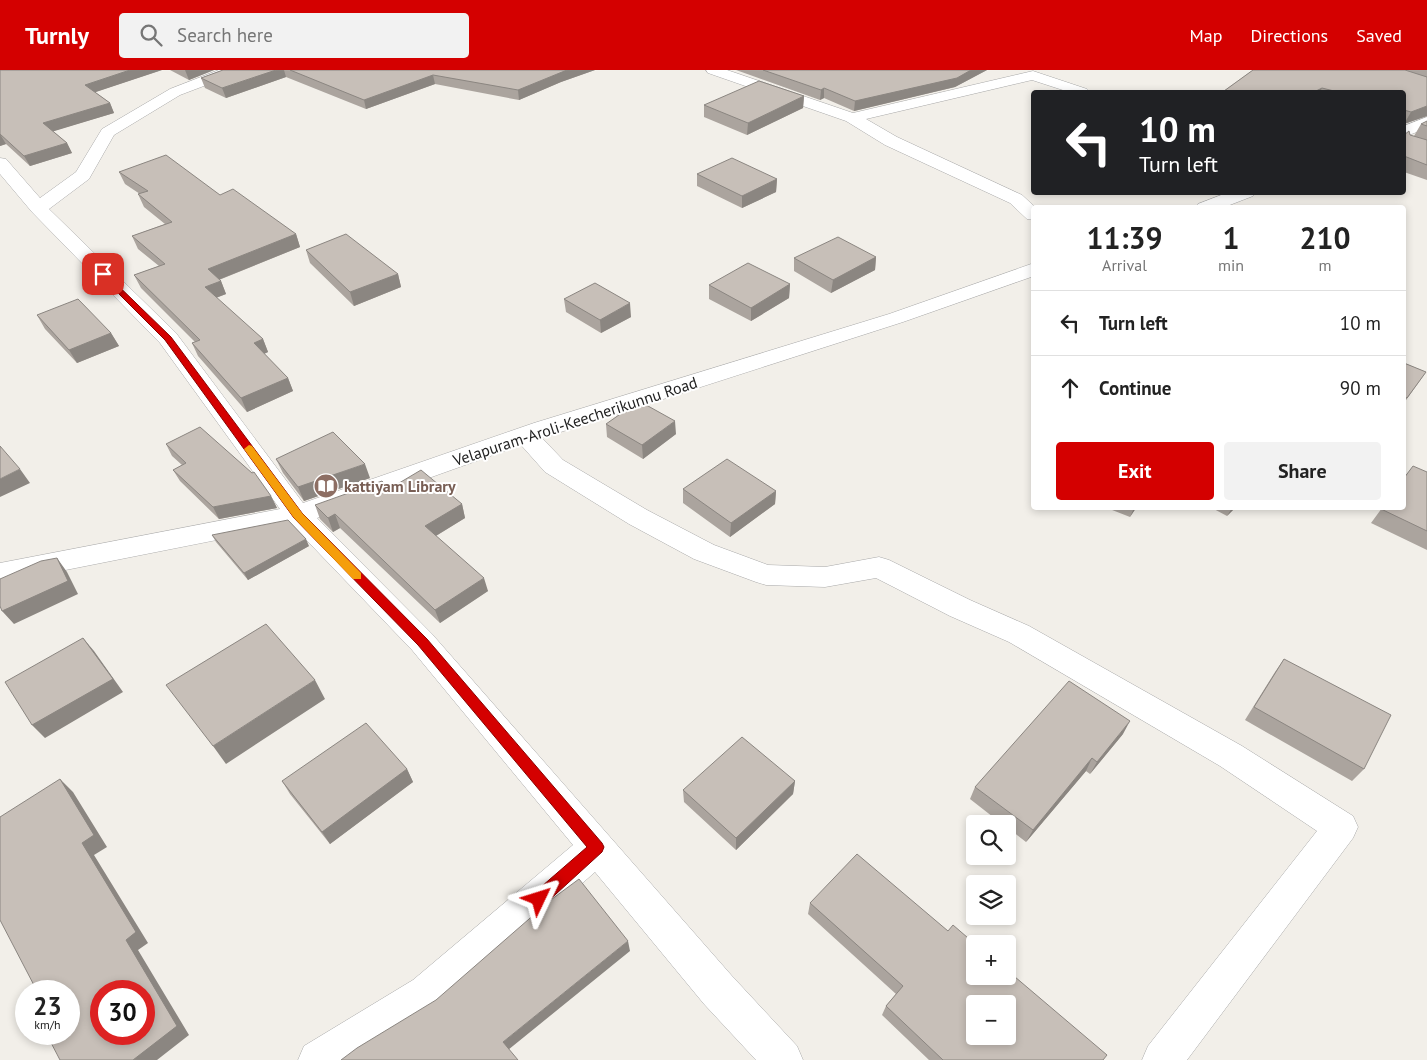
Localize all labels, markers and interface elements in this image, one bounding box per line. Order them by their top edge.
search box [119,13,469,58]
text: Turnly [25,20,89,51]
icon: search [137,21,165,49]
text: Search here [177,23,273,47]
text: Map [1190,24,1222,47]
text: Directions [1250,24,1328,47]
text: Saved [1356,24,1402,47]
text: 10 m [1139,106,1216,152]
icon: left [1056,110,1121,175]
text: Turn left [1139,150,1218,178]
text: 11:39 [1086,218,1163,257]
text: 1 [1223,218,1240,257]
text: 210 [1299,218,1351,257]
pin [82,253,124,295]
text: Arrival [1102,255,1147,275]
text: min [1218,255,1244,275]
text: m [1319,255,1332,275]
icon: arrive [89,260,117,288]
icon: left [1056,309,1084,337]
text: Turn left [1099,311,1168,335]
text: 10 m [1340,311,1381,335]
street label: Velapuram-Aroli-Keecherikunnu Road [449,372,700,470]
icon: ahead [1056,374,1084,402]
text: Continue [1099,376,1171,400]
text: 90 m [1340,376,1381,400]
button: Exit [1056,442,1214,500]
button: Share [1224,442,1381,500]
library icon: kattiyam Library [313,473,339,499]
place label: kattiyam Library [344,476,456,496]
map controls [966,815,1016,1045]
button: search [966,815,1016,865]
position arrow [512,872,564,924]
button: layers [966,875,1016,925]
button: + [966,935,1016,985]
speed limit sign: 30 [90,980,155,1045]
text: 23 [33,990,62,1022]
button: − [966,995,1016,1045]
text: km/h [34,1017,61,1032]

